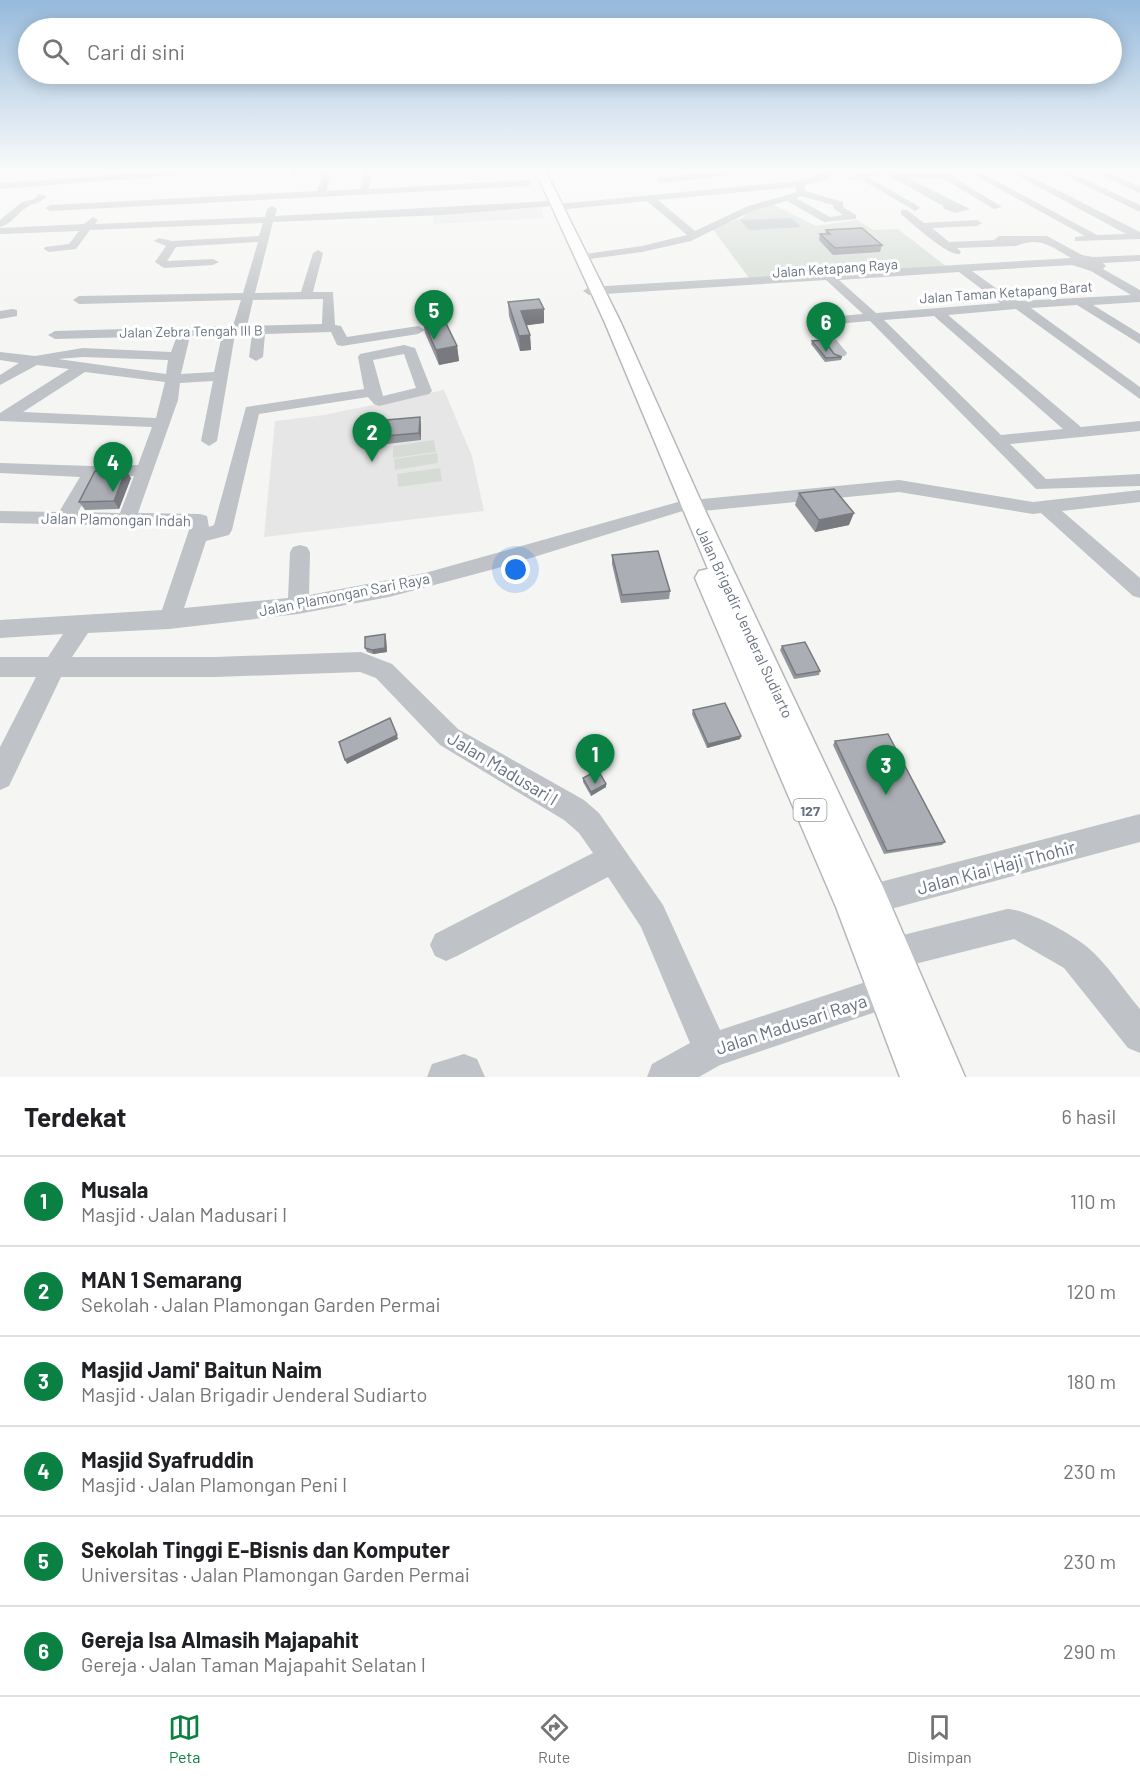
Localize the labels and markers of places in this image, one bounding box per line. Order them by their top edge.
pin: 5 [414,290,454,340]
pin: 6 [806,302,846,352]
pin: 2 [352,412,392,462]
pin: 4 [94,442,132,492]
pin: 1 [576,734,614,784]
pin: 3 [866,746,906,795]

